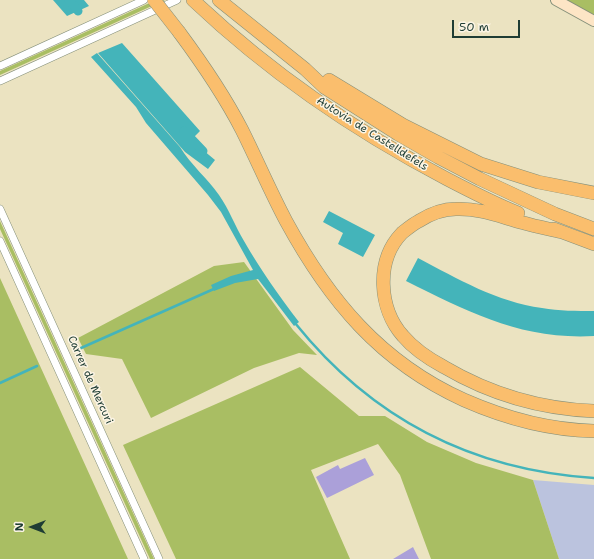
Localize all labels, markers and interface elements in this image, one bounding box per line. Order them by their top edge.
scale bar [454,12,522,38]
text: 50 m [459,19,489,35]
street label: Autovia de Castelldefels [314,94,430,174]
street label: Carrer de Mercuri [65,334,115,426]
north arrow [12,507,52,547]
text: N [12,523,27,531]

